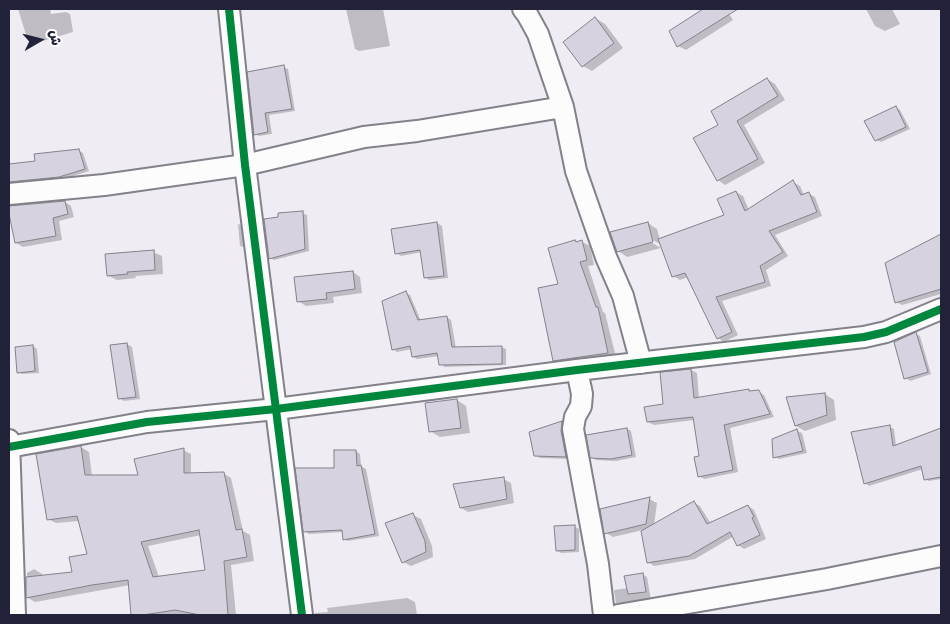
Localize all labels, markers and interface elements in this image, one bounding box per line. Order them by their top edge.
north arrow [15,15,65,65]
text: ش [46,29,65,47]

